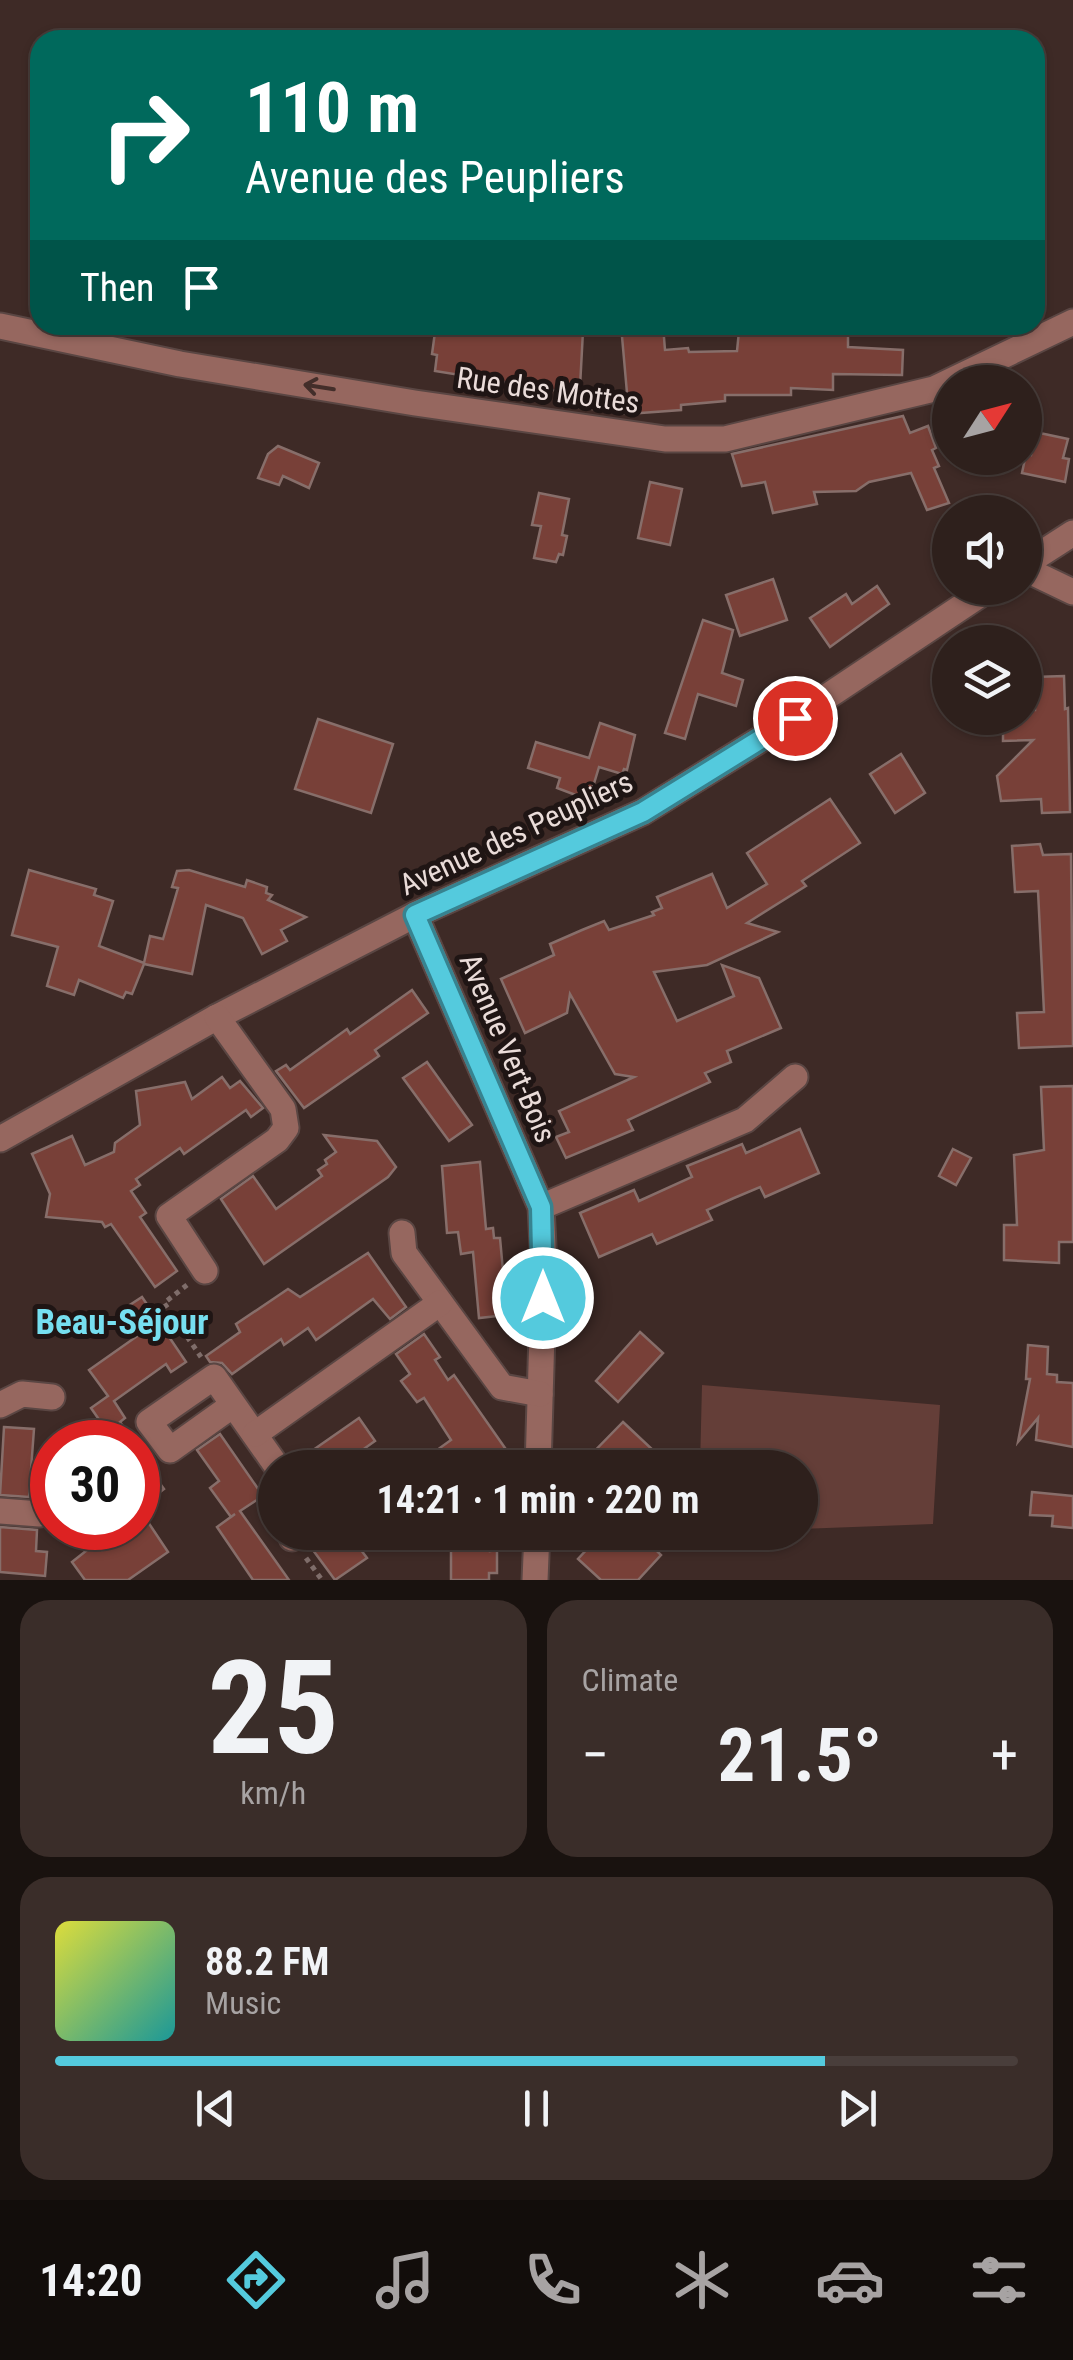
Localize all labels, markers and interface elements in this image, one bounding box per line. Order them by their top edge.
text: 110 m [245,67,419,149]
icon: right [80,70,210,200]
text: Avenue des Peupliers [245,151,625,204]
icon: arrive [174,260,229,315]
text: Then [80,266,154,310]
street label: Rue des Mottes [454,360,642,420]
north arrow [932,365,1042,475]
map controls [932,365,1042,735]
one-way arrow [303,377,336,396]
button: sound [932,495,1042,605]
button: layers [932,625,1042,735]
pin [753,676,838,761]
icon: arrive [768,691,823,746]
street label: Avenue des Peupliers [394,764,638,902]
street label: Avenue Vert-Bois [452,948,564,1148]
position arrow [491,1246,595,1350]
district label: Beau-Séjour [35,1302,209,1343]
speed limit sign: 30 [30,1420,160,1550]
text: 14:21 · 1 min · 220 m [377,1478,699,1522]
text: 25 [208,1632,339,1785]
text: Climate [582,1661,678,1699]
text: 21.5° [718,1711,882,1799]
text: − [582,1723,609,1787]
text: + [991,1723,1018,1787]
text: km/h [240,1774,306,1812]
text: 88.2 FM [205,1940,329,1984]
text: Music [205,1984,281,2022]
icon: previous [188,2081,243,2136]
icon: pause [509,2081,564,2136]
icon: next [830,2081,885,2136]
icon: directions [221,2245,291,2315]
icon: music [370,2245,440,2315]
icon: phone [518,2245,588,2315]
icon: climate [667,2245,737,2315]
icon: car [815,2245,885,2315]
icon: filters [964,2245,1034,2315]
text: 14:20 [39,2254,143,2307]

